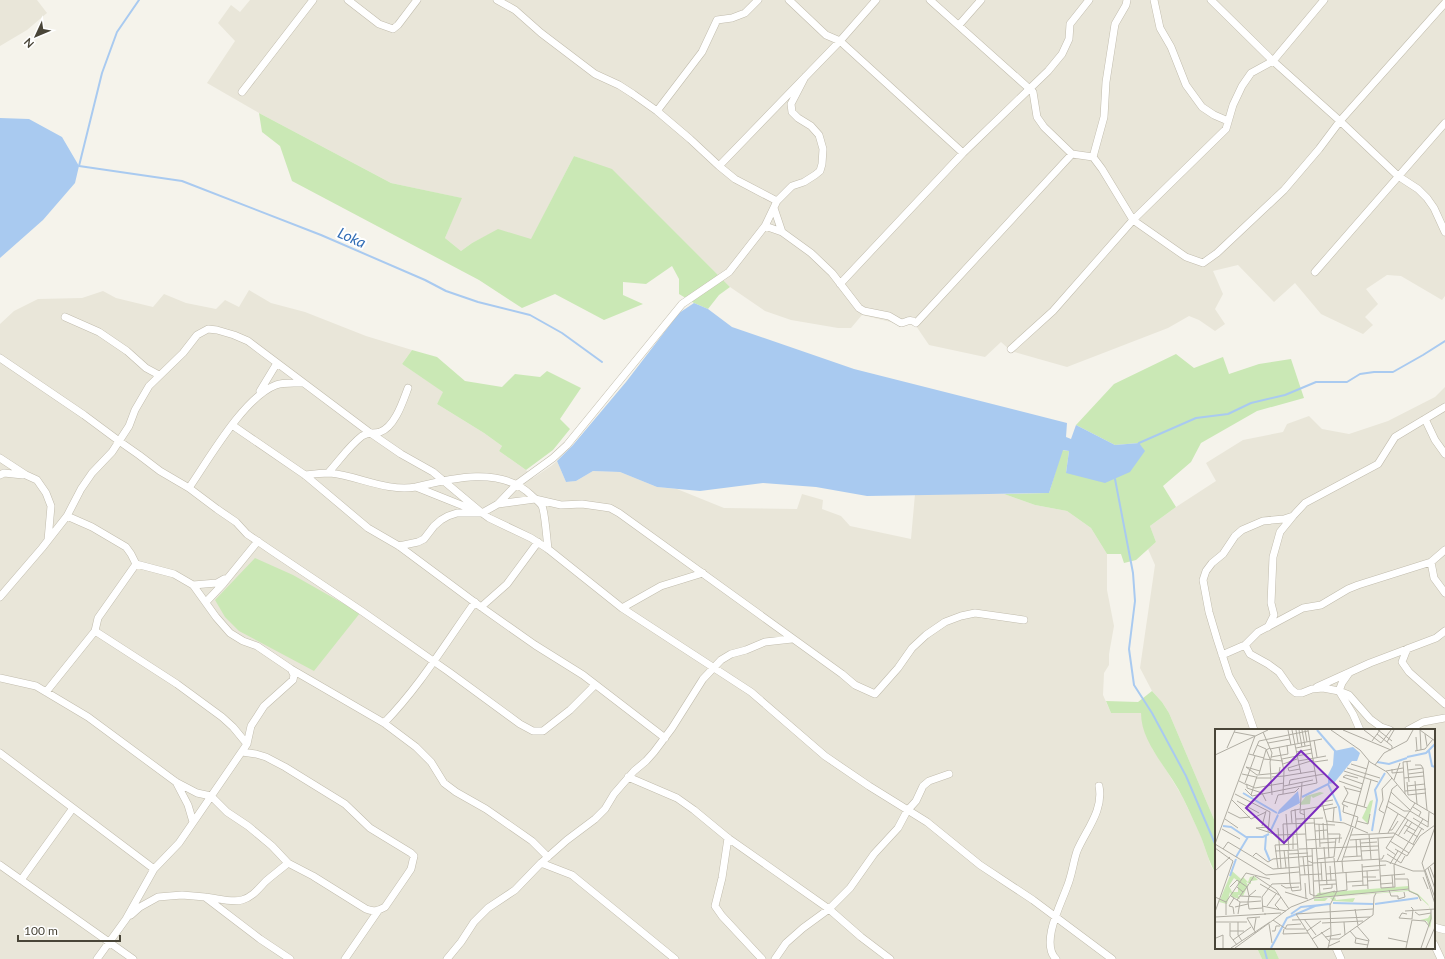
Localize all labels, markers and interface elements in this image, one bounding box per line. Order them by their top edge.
north arrow [16,16,56,56]
text: N [21,36,36,51]
water label: Loka [335,223,369,251]
inset map [1215,729,1435,949]
scale bar [18,917,120,943]
text: 100 m [24,923,58,938]

